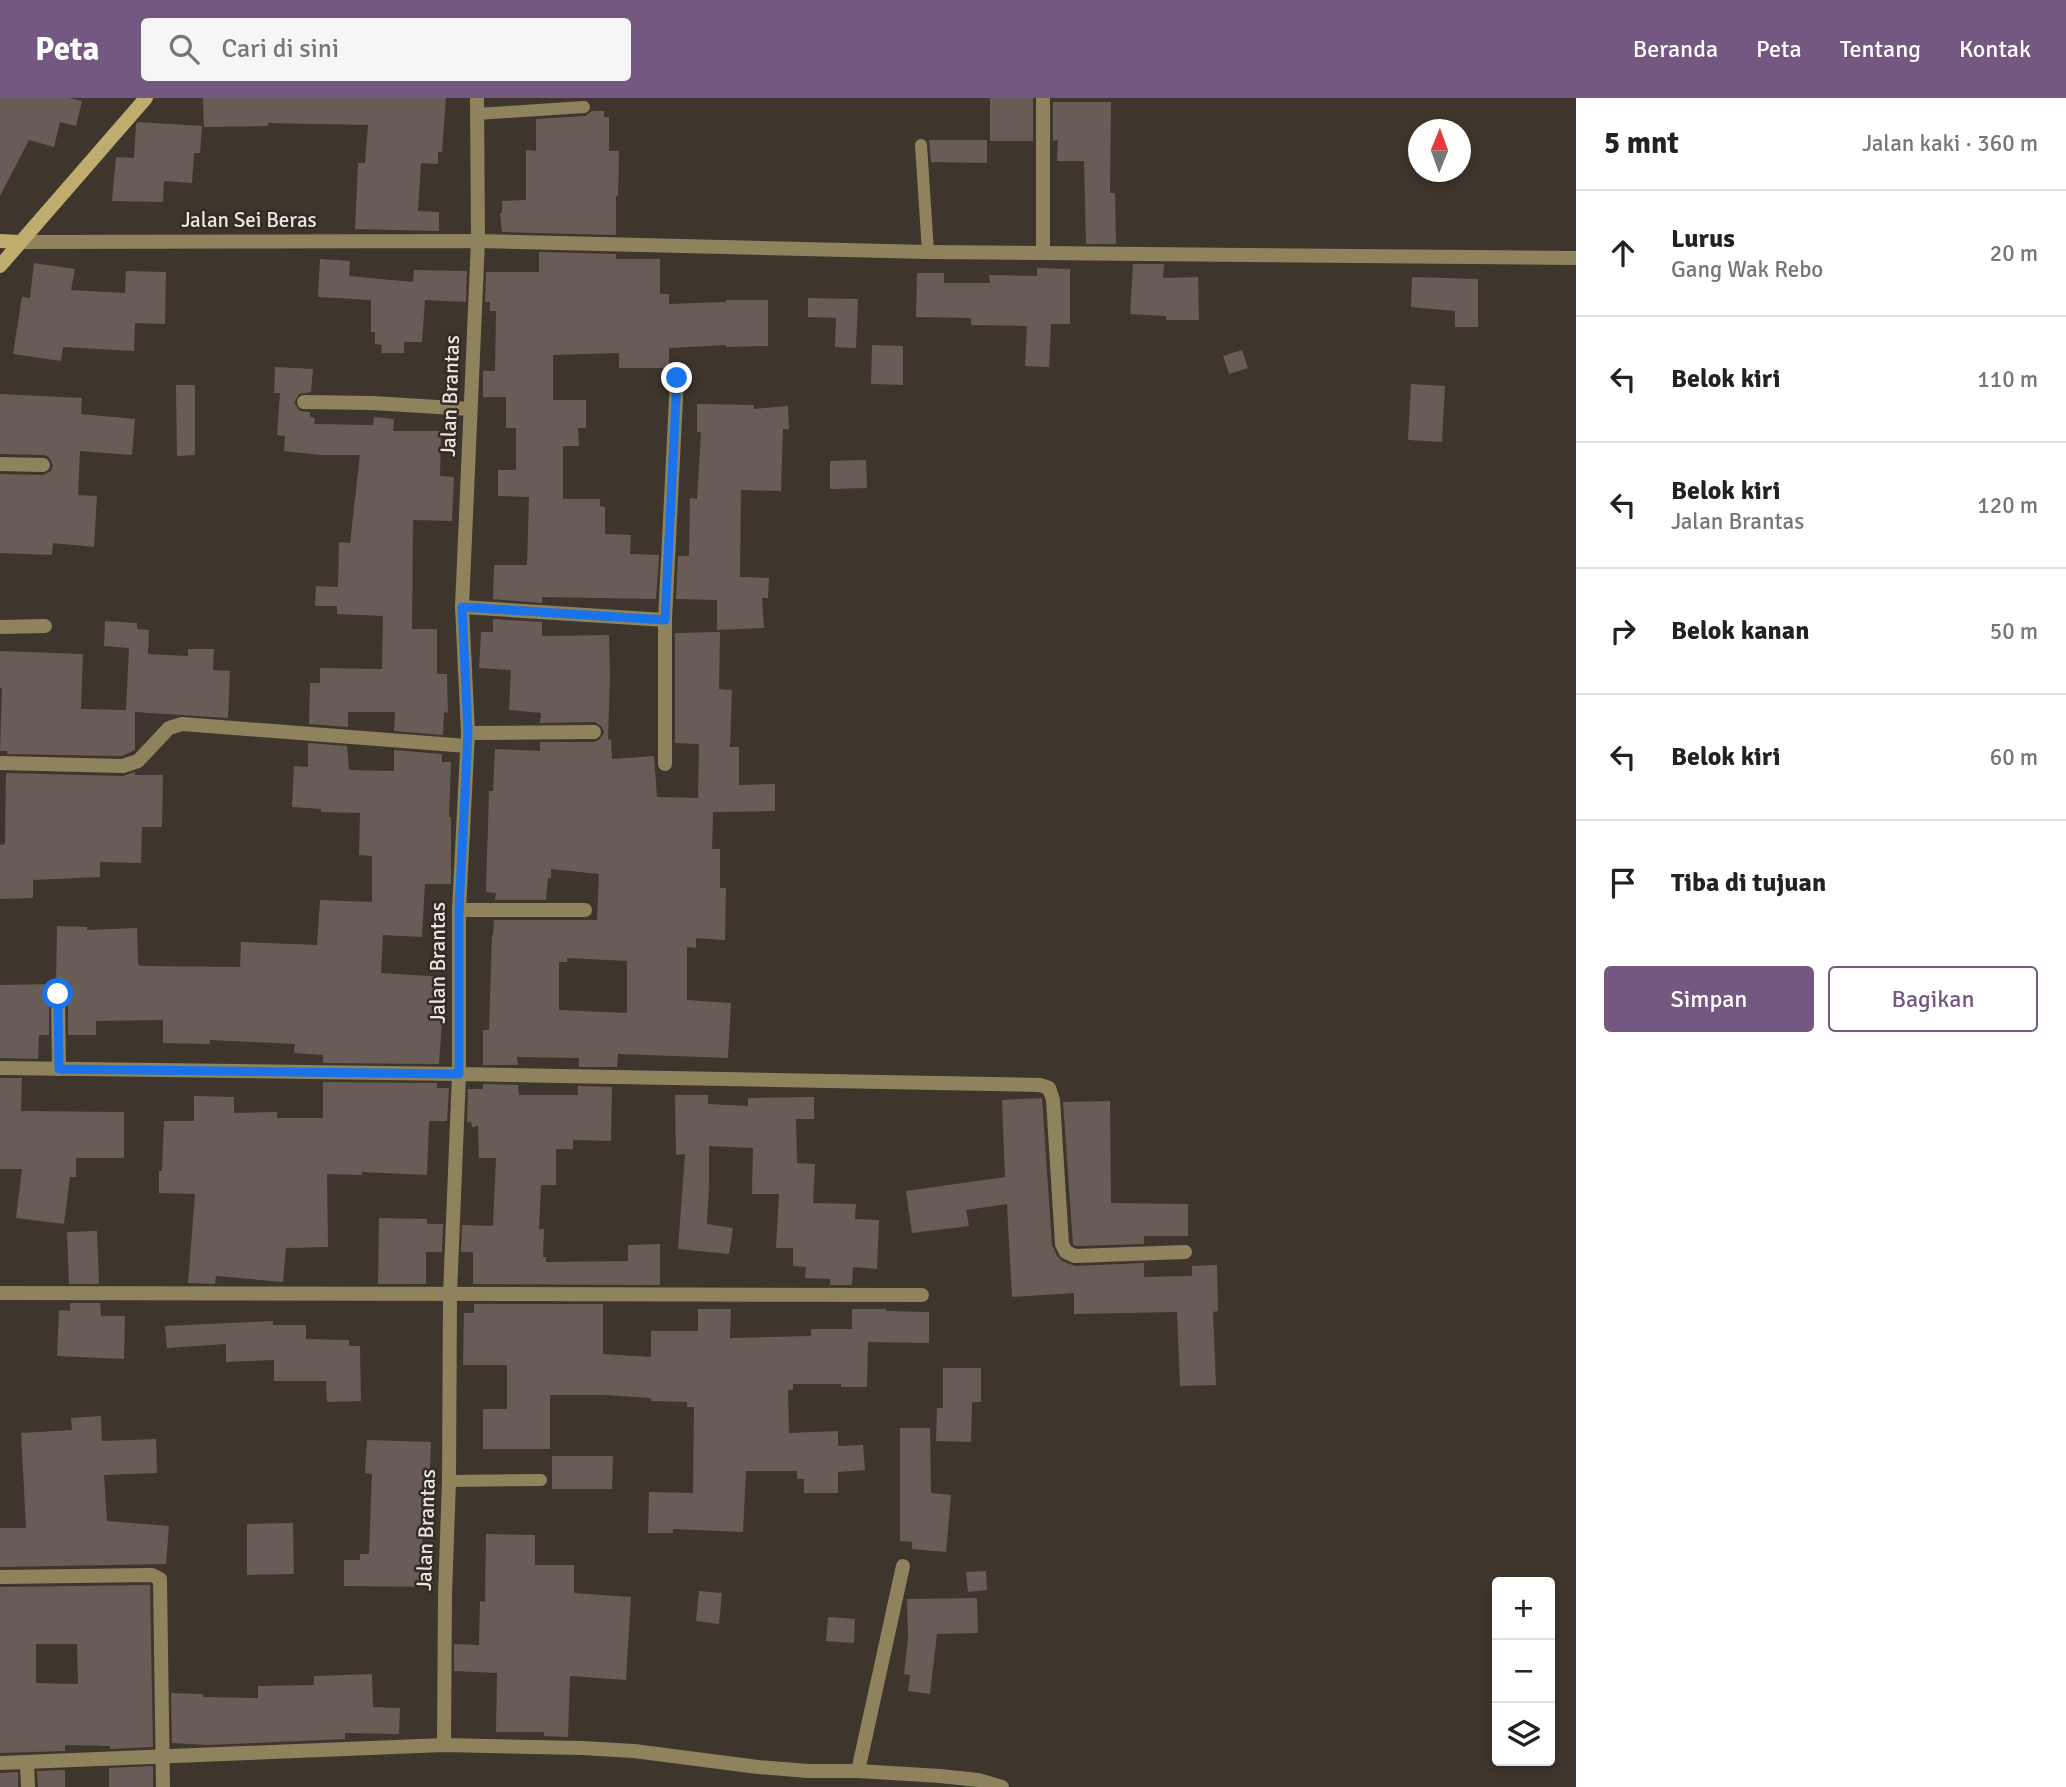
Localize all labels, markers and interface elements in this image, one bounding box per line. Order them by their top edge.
search box [141,18,631,81]
text: Peta [35,29,99,70]
icon: search [165,30,203,68]
text: Cari di sini [221,33,339,65]
text: Beranda [1633,34,1718,64]
text: Peta [1756,34,1802,64]
text: Tentang [1840,34,1921,64]
text: Kontak [1959,34,2031,64]
north arrow [1408,119,1471,182]
text: 5 mnt [1604,125,1679,162]
text: Jalan kaki · 360 m [1862,129,2038,158]
street label: Jalan Sei Beras [181,207,317,233]
text: Lurus [1671,223,1735,255]
icon: ahead [1604,234,1642,272]
text: 20 m [1990,239,2038,268]
text: Gang Wak Rebo [1671,255,1823,284]
street label: Jalan Brantas [435,335,465,457]
icon: left [1604,360,1642,398]
route end [661,362,692,393]
text: Belok kiri [1671,363,1780,395]
text: 110 m [1977,365,2038,394]
text: Belok kiri [1671,475,1780,507]
icon: left [1604,486,1642,524]
text: 120 m [1977,491,2038,520]
text: Jalan Brantas [1671,507,1804,536]
icon: right [1604,612,1642,650]
text: Belok kanan [1671,615,1809,647]
text: 50 m [1990,617,2038,646]
icon: left [1604,738,1642,776]
text: Belok kiri [1671,741,1780,773]
text: 60 m [1990,743,2038,772]
icon: arrive [1604,864,1642,902]
text: Tiba di tujuan [1671,867,1826,899]
street label: Jalan Brantas [425,902,451,1024]
button: Simpan [1604,966,1814,1032]
button: Bagikan [1828,966,2038,1032]
route start [42,978,73,1009]
street label: Jalan Brantas [411,1469,441,1591]
map controls [1492,1577,1555,1766]
button: + [1492,1577,1555,1640]
button: − [1492,1640,1555,1703]
button: layers [1492,1703,1555,1766]

